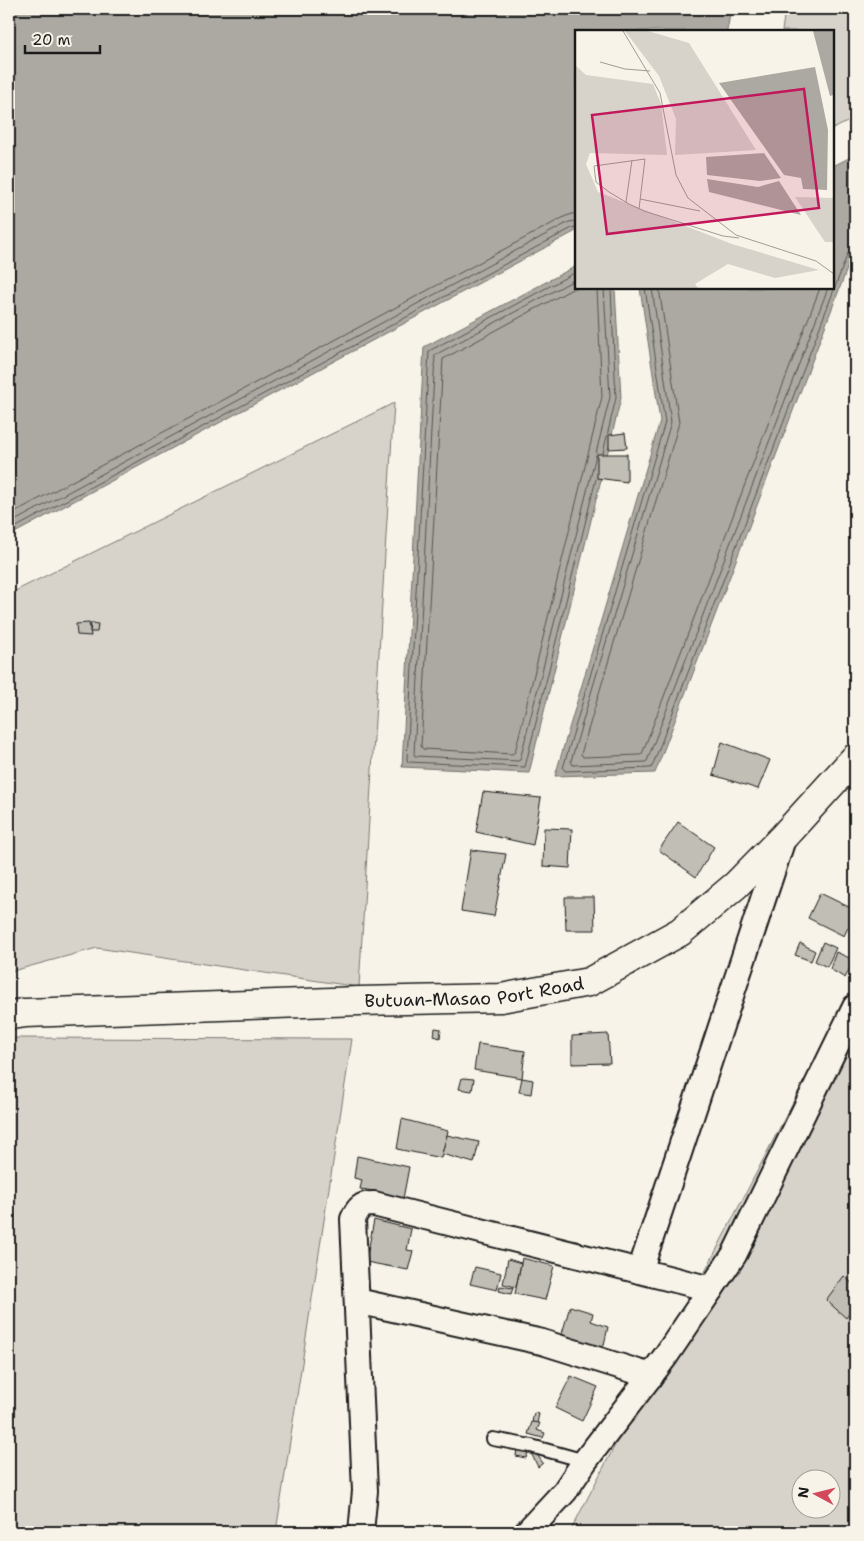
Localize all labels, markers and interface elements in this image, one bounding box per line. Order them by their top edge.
scale bar [25,22,100,54]
text: 20 m [32,30,71,50]
inset map [575,30,834,289]
street label: Butuan-Masao Port Road [364,971,586,1013]
north arrow [792,1468,842,1518]
text: N [793,1486,813,1499]

